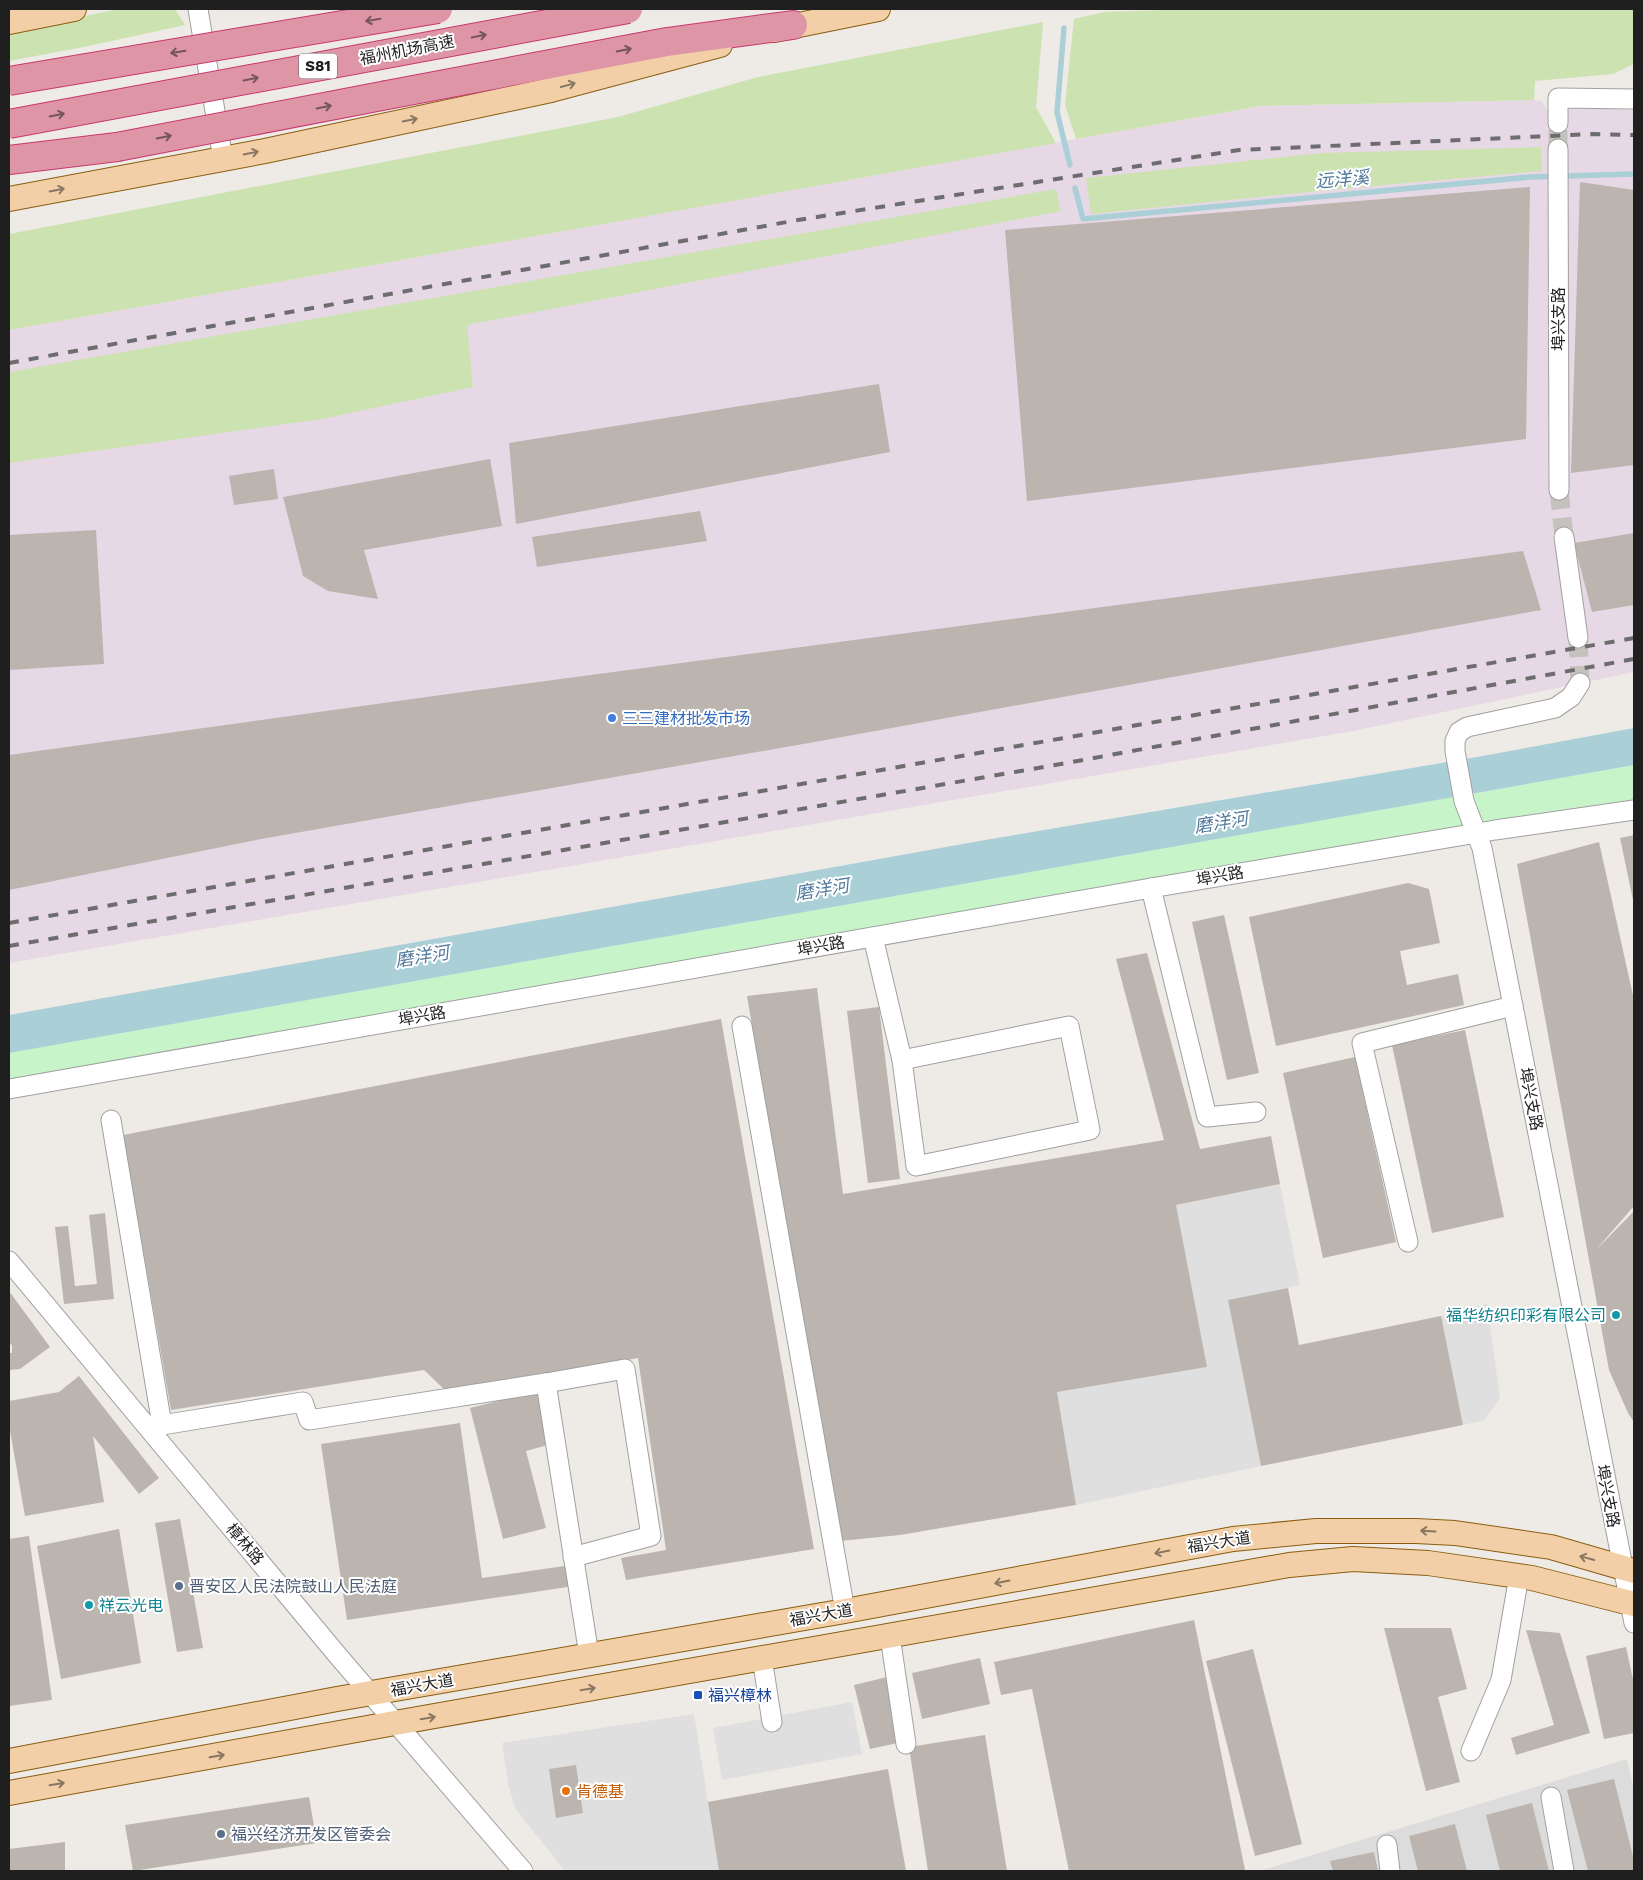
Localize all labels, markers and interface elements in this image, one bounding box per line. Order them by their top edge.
one-way arrow [365,15,381,25]
one-way arrow [471,31,487,41]
street label: 福州机场高速 [358,32,456,68]
one-way arrow [615,45,631,54]
one-way arrow [170,48,186,58]
road number: S81 [299,54,337,78]
one-way arrow [242,73,258,83]
one-way arrow [560,80,576,89]
one-way arrow [316,101,332,111]
one-way arrow [48,110,64,119]
one-way arrow [401,115,417,124]
one-way arrow [156,132,172,142]
one-way arrow [242,148,258,158]
water label: 远洋溪 [1314,166,1372,192]
one-way arrow [48,185,64,195]
street label: 埠兴支路 [1549,287,1568,351]
place label: 三三建材批发市场 [622,709,750,728]
marker: 三三建材批发市场 [606,712,618,724]
water label: 磨洋河 [1193,807,1252,837]
street label: 埠兴路 [1195,862,1245,890]
water label: 磨洋河 [794,874,853,904]
street label: 埠兴路 [796,932,846,960]
water label: 磨洋河 [394,941,453,971]
street label: 埠兴路 [397,1002,447,1030]
street label: 埠兴支路 [1516,1066,1546,1132]
place label: 福华纺织印彩有限公司 [1446,1306,1606,1325]
marker: 福华纺织印彩有限公司 [1610,1309,1622,1321]
street label: 埠兴支路 [1593,1463,1623,1529]
street label: 樟林路 [222,1520,268,1568]
one-way arrow [1420,1527,1436,1536]
street label: 福兴大道 [1186,1528,1252,1556]
one-way arrow [1154,1548,1170,1558]
one-way arrow [1580,1552,1596,1562]
place label: 晋安区人民法院鼓山人民法庭 [189,1577,397,1596]
one-way arrow [994,1578,1010,1587]
marker: 晋安区人民法院鼓山人民法庭 [173,1580,185,1592]
place label: 祥云光电 [99,1596,163,1615]
marker: 祥云光电 [83,1599,95,1611]
street label: 福兴大道 [788,1600,854,1630]
street label: 福兴大道 [389,1670,455,1700]
one-way arrow [580,1684,596,1694]
place label: 福兴樟林 [708,1686,772,1705]
marker: 福兴樟林 [692,1689,704,1701]
one-way arrow [420,1712,436,1722]
one-way arrow [208,1750,224,1760]
one-way arrow [48,1779,64,1789]
place label: 肯德基 [576,1782,624,1801]
marker: 肯德基 [560,1785,572,1797]
place label: 福兴经济开发区管委会 [231,1825,391,1844]
marker: 福兴经济开发区管委会 [215,1828,227,1840]

